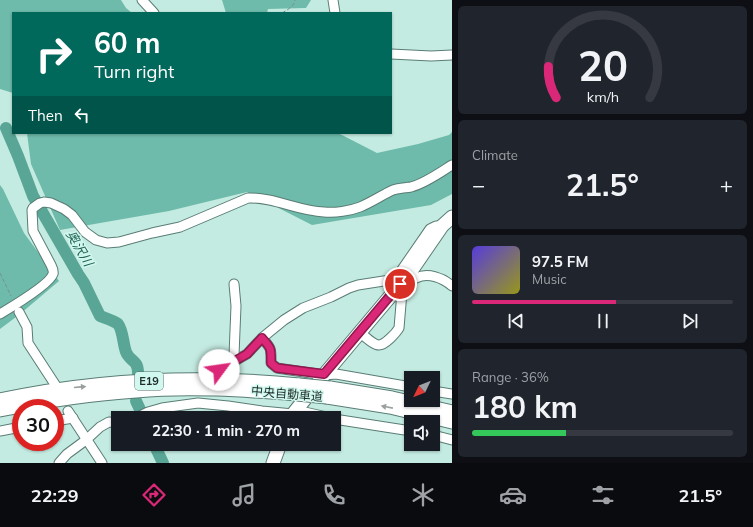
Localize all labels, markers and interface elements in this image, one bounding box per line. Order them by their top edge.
text: 60 m [94,25,160,60]
icon: right [28,28,80,80]
text: 20 [578,39,627,91]
text: Turn right [94,60,174,83]
text: km/h [586,88,619,106]
icon: left [71,104,93,126]
text: Then [28,106,63,125]
text: Climate [472,147,518,163]
text: 21.5° [566,166,639,204]
text: − [472,171,485,199]
text: + [720,171,733,199]
water label: 奥沢川 [63,227,98,271]
text: 97.5 FM [532,252,588,271]
pin [383,267,417,301]
text: Music [532,271,567,287]
icon: arrive [389,273,411,295]
icon: previous [505,310,527,332]
icon: pause [592,310,614,332]
icon: next [679,310,701,332]
position arrow [198,349,240,391]
text: Range · 36% [472,369,549,385]
north arrow [404,371,440,407]
map controls [404,371,440,451]
road number: E19 [135,372,163,390]
one-way arrow [74,383,86,390]
street label: 中央自動車道 [251,383,324,404]
text: 180 km [472,388,578,426]
speed limit sign: 30 [12,399,64,451]
one-way arrow [381,404,393,410]
button: sound [404,415,440,451]
text: 22:30 · 1 min · 270 m [152,421,300,440]
icon: directions [140,481,168,509]
icon: music [230,481,258,509]
icon: phone [320,481,348,509]
icon: climate [409,481,437,509]
icon: car [499,481,527,509]
icon: filters [589,481,617,509]
text: 22:29 [31,484,79,507]
text: 21.5° [678,484,722,507]

